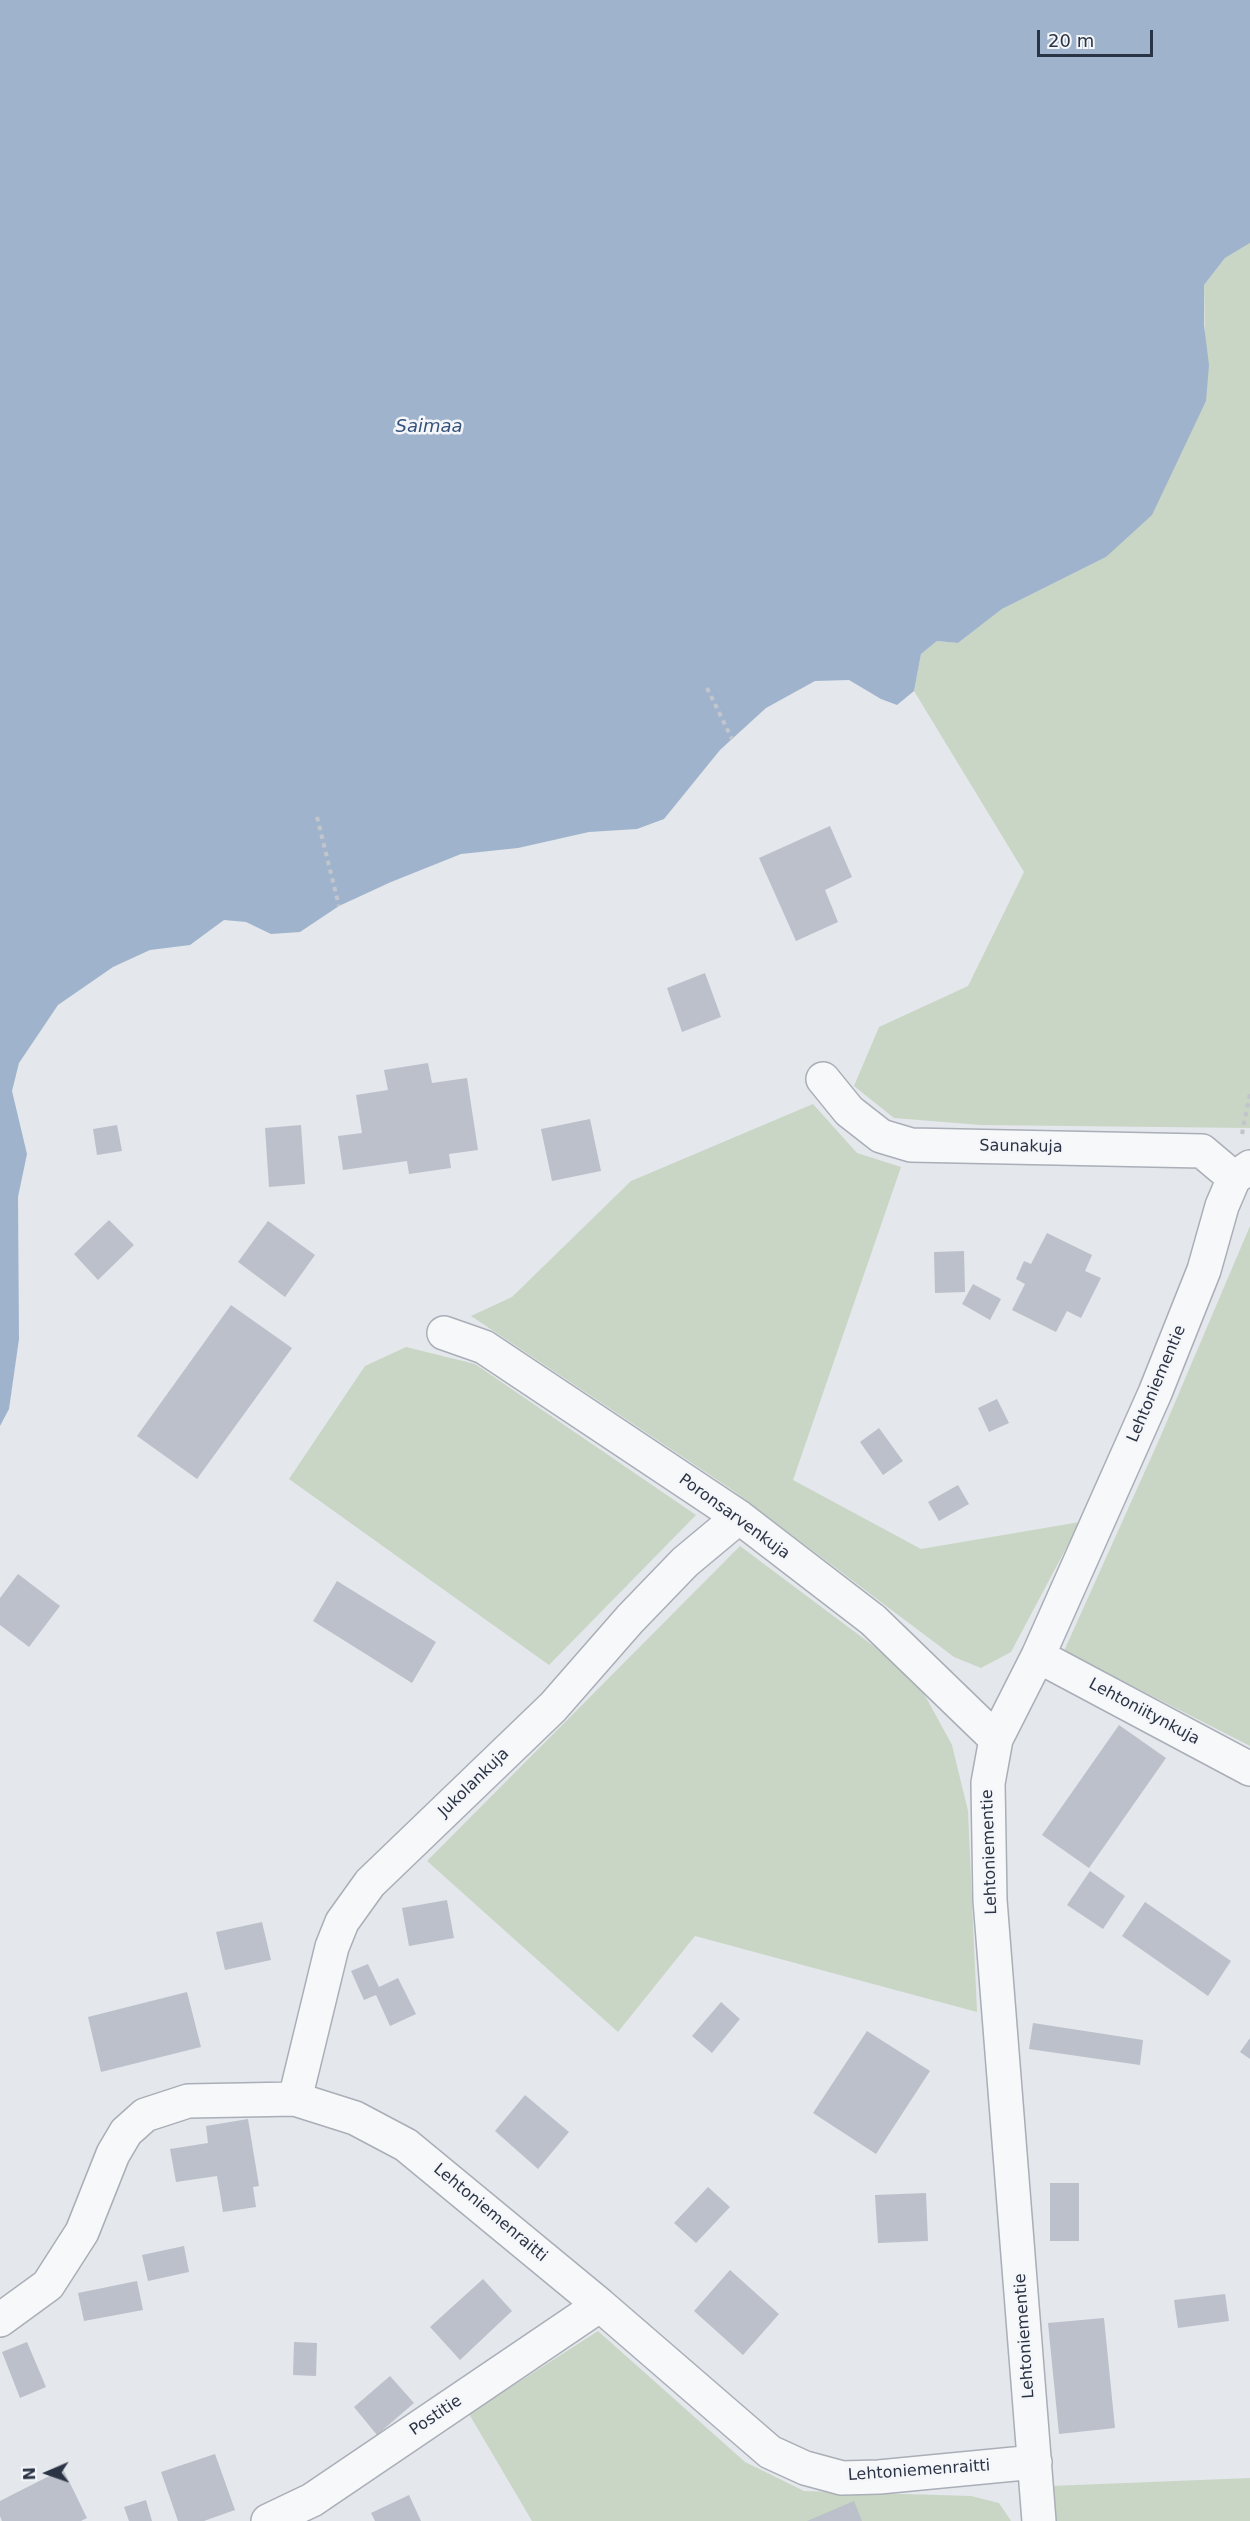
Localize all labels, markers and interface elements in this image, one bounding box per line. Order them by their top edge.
scale bar [1040,18,1156,56]
text: 20 m [1048,30,1094,51]
water label: Saimaa [395,416,463,438]
street label: Saunakuja [979,1137,1063,1157]
street label: Lehtoniementie [1124,1323,1190,1445]
street label: Poronsarvenkuja [675,1470,793,1564]
street label: Lehtoniitynkuja [1085,1675,1203,1749]
street label: Jukolankuja [435,1745,513,1821]
street label: Lehtoniementie [978,1789,1002,1915]
street label: Lehtoniemenraitti [429,2160,551,2266]
street label: Lehtoniementie [1011,2273,1039,2399]
street label: Postitie [406,2392,466,2440]
north arrow [18,2443,78,2503]
street label: Lehtoniemenraitti [847,2456,991,2486]
text: N [20,2467,39,2481]

